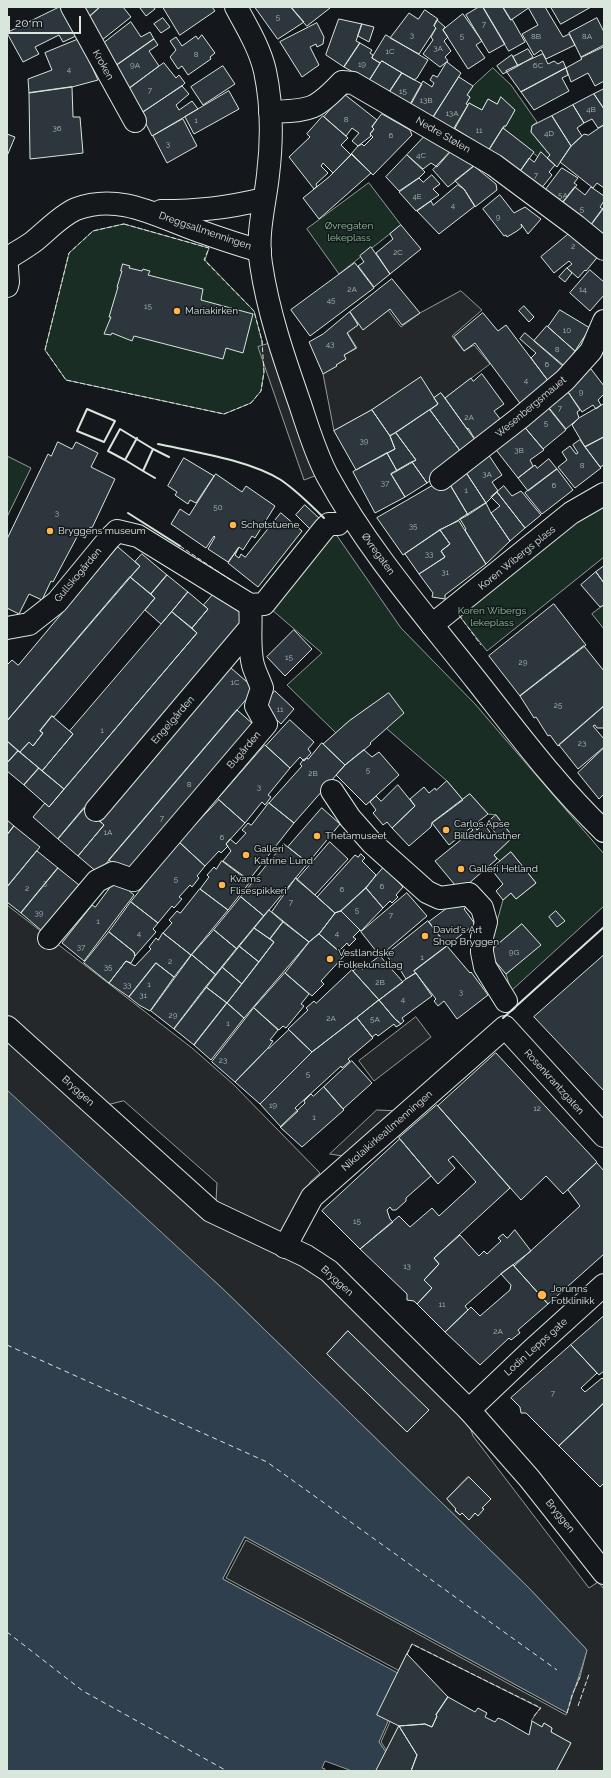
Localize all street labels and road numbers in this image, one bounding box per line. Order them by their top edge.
street label: Kroken [90,48,116,82]
street label: Nedre Stølen [414,115,472,155]
street label: Dreggsallmenningen [157,210,253,252]
street label: Wesenbergsmauet [493,374,569,440]
street label: Koren Wibergs plass [476,523,558,593]
street label: Øvregaten [359,531,397,577]
street label: Gullskogården [52,545,104,605]
street label: Engelgården [149,694,197,746]
street label: Bugården [225,729,263,771]
street label: Rosenkrantzgaten [522,1047,586,1117]
street label: Bryggen [59,1073,97,1109]
street label: Nikolaikirkeallmenningen [339,1088,435,1174]
street label: Bryggen [318,1263,356,1299]
street label: Lodin Lepps gate [502,1316,570,1378]
street label: Bryggen [543,1497,577,1535]

